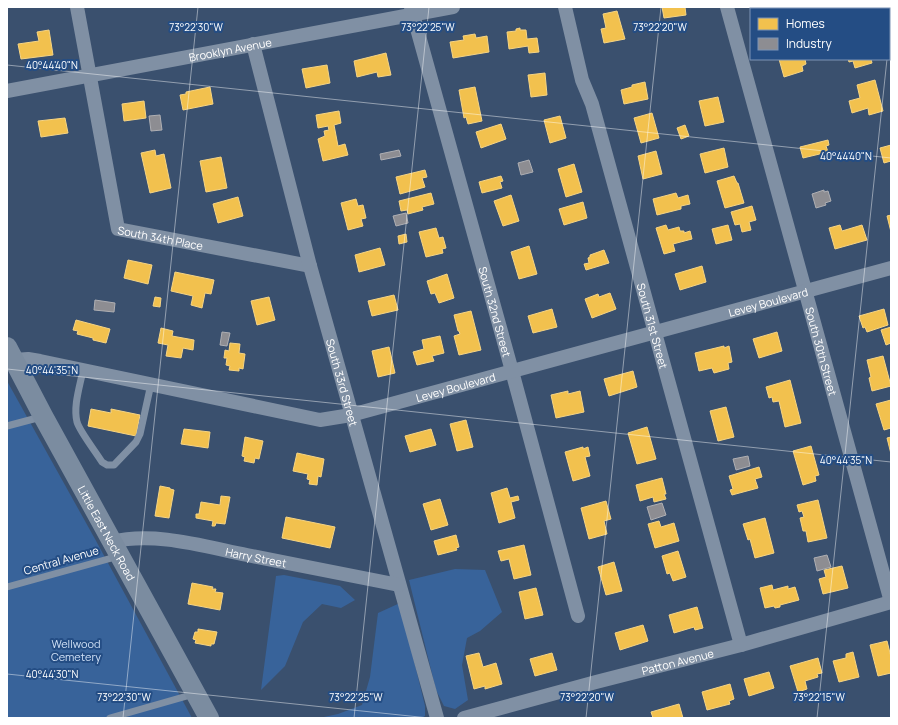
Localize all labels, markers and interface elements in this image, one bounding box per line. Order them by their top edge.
legend [750,8,890,60]
text: Homes [786,15,825,32]
text: 73°22'30"W [169,20,223,34]
text: 73°22'25"W [401,20,455,34]
text: 73°22'20"W [633,20,687,34]
street label: Brooklyn Avenue [187,34,273,64]
text: Industry [786,35,832,52]
text: 40°44'40"N [26,58,78,72]
text: 40°44'40"N [820,149,872,163]
street label: South 34th Place [117,222,205,253]
street label: South 32nd Street [476,265,515,358]
street label: South 31st Street [634,281,672,370]
street label: Levey Boulevard [727,283,810,319]
street label: South 30th Street [802,305,841,397]
street label: South 33rd Street [323,337,362,428]
text: 40°44'35"N [26,363,78,377]
street label: Levey Boulevard [414,369,497,405]
text: 40°44'35"N [820,453,872,467]
street label: Little East Neck Road [75,483,139,583]
street label: Central Avenue [22,542,101,578]
street label: Harry Street [224,543,288,570]
park label: Wellwood Cemetery [51,636,101,664]
street label: Patton Avenue [640,645,716,678]
text: 40°44'30"N [26,667,78,681]
text: 73°22'30"W [97,690,151,704]
text: 73°22'25"W [329,690,383,704]
text: 73°22'20"W [560,690,614,704]
text: 73°22'15"W [793,690,845,704]

